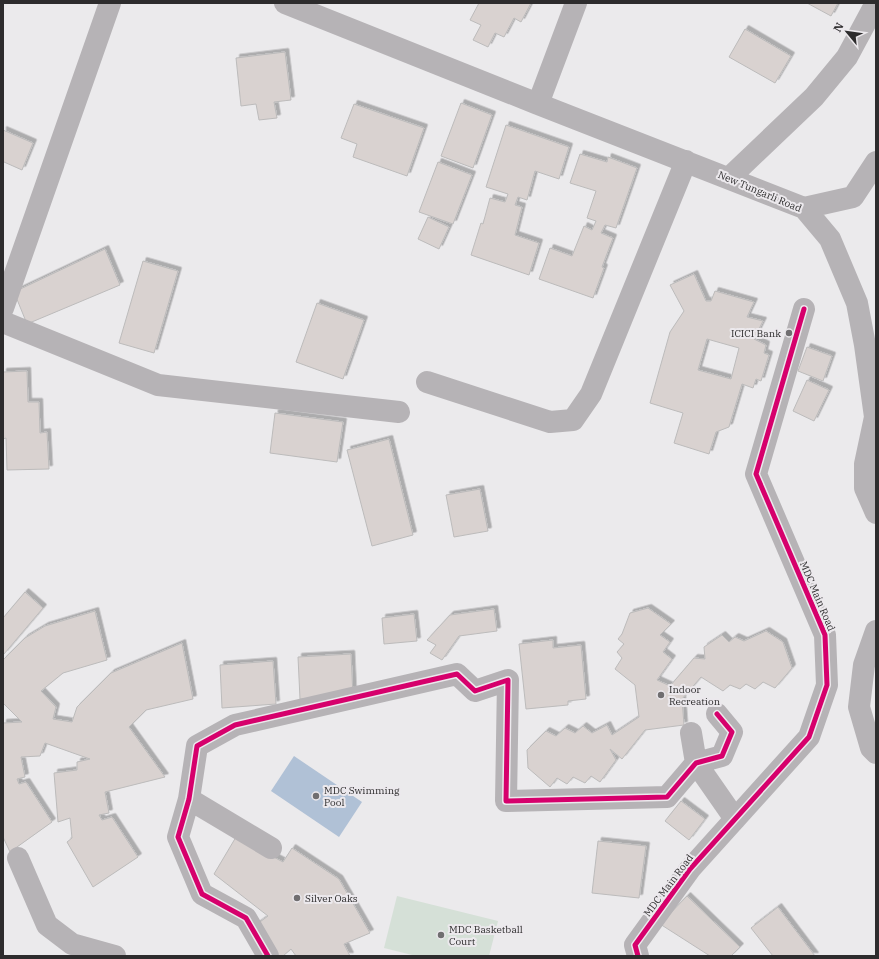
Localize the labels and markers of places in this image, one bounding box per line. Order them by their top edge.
place label: ICICI Bank [731,327,781,340]
marker: ICICI Bank [784,328,794,338]
place label: Indoor Recreation [669,683,721,708]
marker: Indoor Recreation [656,690,666,700]
place label: MDC Swimming Pool [324,784,400,809]
marker: MDC Swimming Pool [311,791,321,801]
place label: Silver Oaks [305,892,358,905]
marker: Silver Oaks [292,893,302,903]
place label: MDC Basketball Court [449,923,523,948]
marker: MDC Basketball Court [436,930,446,940]

